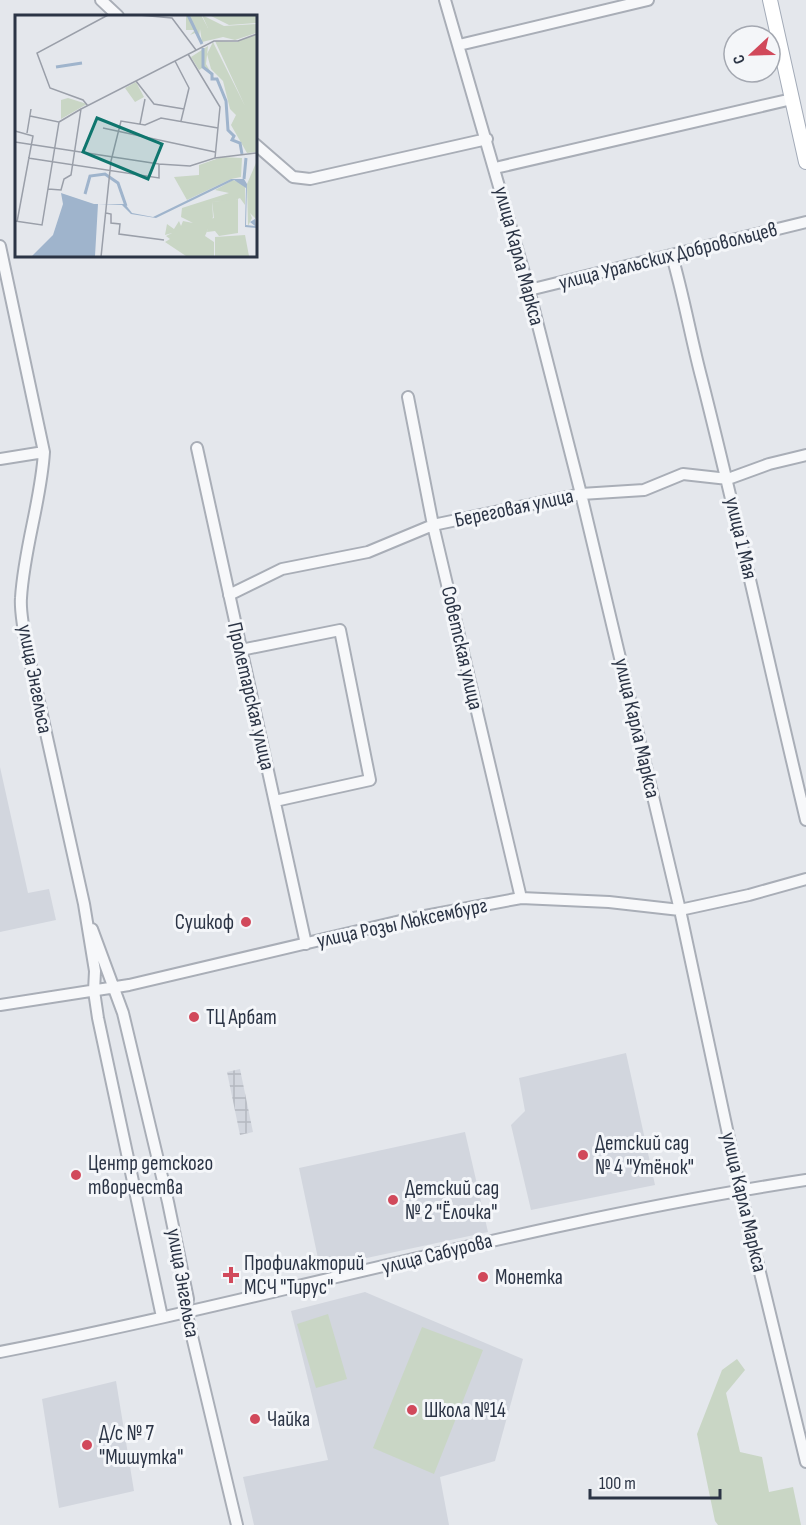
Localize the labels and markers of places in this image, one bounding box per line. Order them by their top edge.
place label: Сушкоф [175,910,234,935]
marker: Сушкоф [239,915,253,929]
place label: ТЦ Арбат [206,1005,277,1030]
marker: ТЦ Арбат [187,1010,201,1024]
place label: Детский сад № 4 "Утёнок" [595,1131,694,1180]
marker: Детский сад № 4 "Утёнок" [576,1148,590,1162]
place label: Центр детского творчества [88,1151,213,1200]
marker: Центр детского творчества [69,1168,83,1182]
place label: Детский сад № 2 "Ёлочка" [405,1176,499,1225]
marker: Детский сад № 2 "Ёлочка" [386,1193,400,1207]
place label: Профилакторий МСЧ "Тирус" [244,1251,364,1300]
place label: Монетка [495,1265,563,1290]
marker: Профилакторий МСЧ "Тирус" [222,1266,240,1284]
marker: Монетка [476,1270,490,1284]
place label: Школа №14 [424,1398,506,1423]
marker: Школа №14 [405,1403,419,1417]
place label: Чайка [267,1407,310,1432]
marker: Чайка [248,1412,262,1426]
place label: Д/с № 7 "Мишутка" [99,1421,183,1470]
marker: Д/с № 7 "Мишутка" [80,1438,94,1452]

